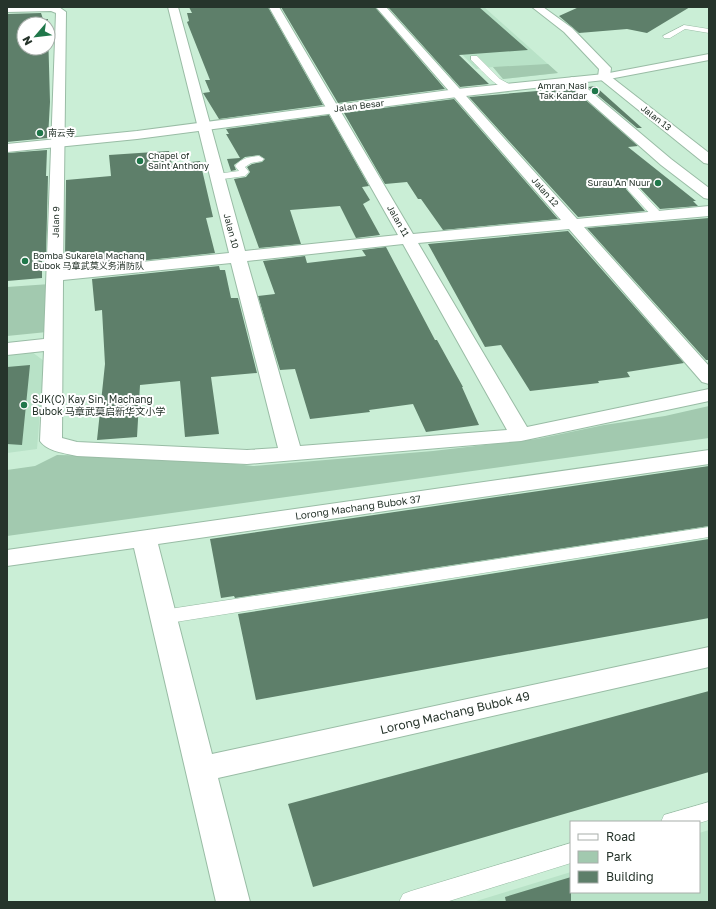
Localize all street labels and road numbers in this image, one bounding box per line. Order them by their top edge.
street label: Jalan Besar [333,97,385,114]
street label: Jalan 13 [639,102,674,133]
street label: Jalan 12 [530,175,561,209]
street label: Jalan 11 [385,203,412,239]
street label: Jalan 9 [50,206,61,238]
street label: Jalan 10 [222,212,242,250]
street label: Lorong Machang Bubok 37 [294,492,422,522]
street label: Lorong Machang Bubok 49 [379,688,531,737]

